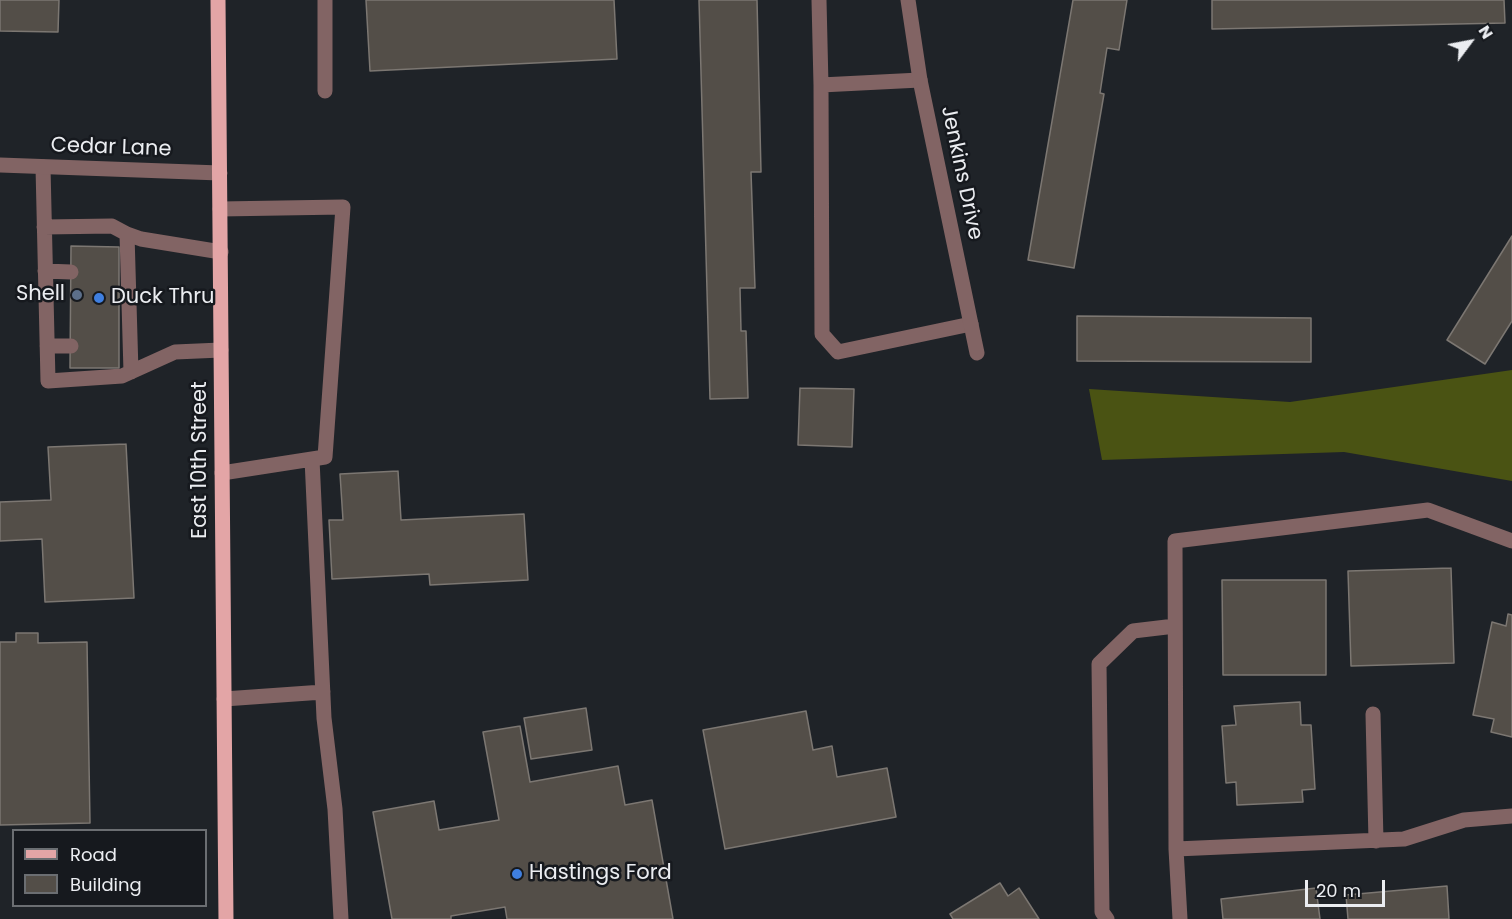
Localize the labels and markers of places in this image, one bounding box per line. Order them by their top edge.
place label: Shell [16,282,65,308]
place label: Duck Thru [111,285,215,311]
marker: Shell [70,288,84,302]
marker: Duck Thru [92,291,106,305]
place label: Hastings Ford [529,861,672,887]
marker: Hastings Ford [510,867,524,881]

